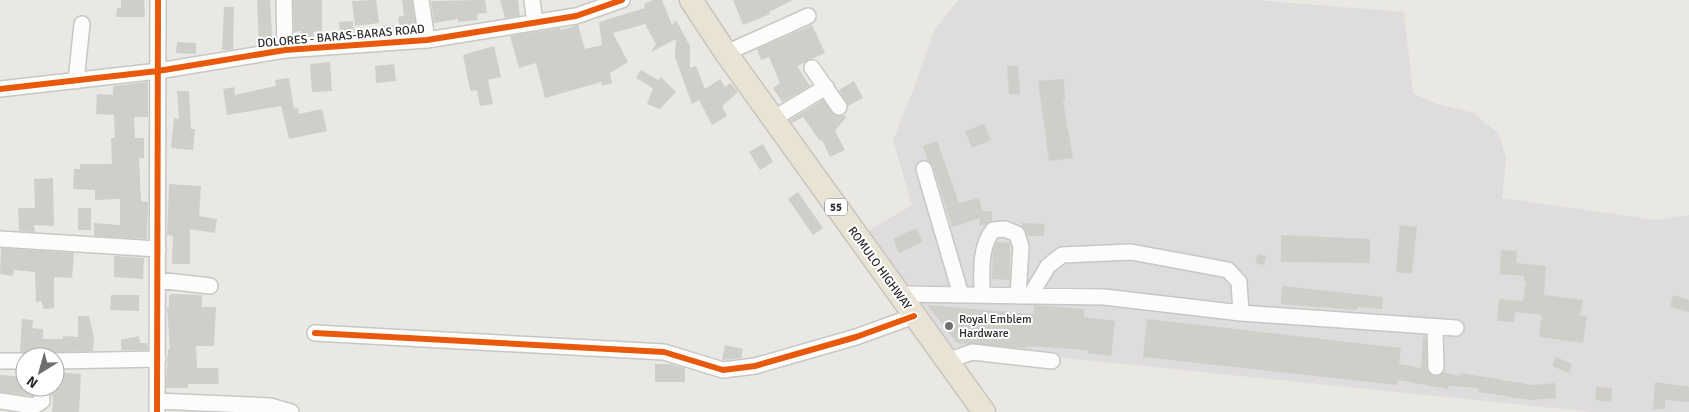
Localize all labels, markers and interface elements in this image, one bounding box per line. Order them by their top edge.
street label: DOLORES - BARAS-BARAS ROAD [257,22,426,51]
road number: 55 [825,198,847,216]
street label: ROMULO HIGHWAY [844,224,915,313]
place label: Royal Emblem Hardware [959,312,1031,341]
marker: Royal Emblem Hardware [943,320,955,332]
north arrow [15,347,65,397]
text: N [23,372,41,392]

